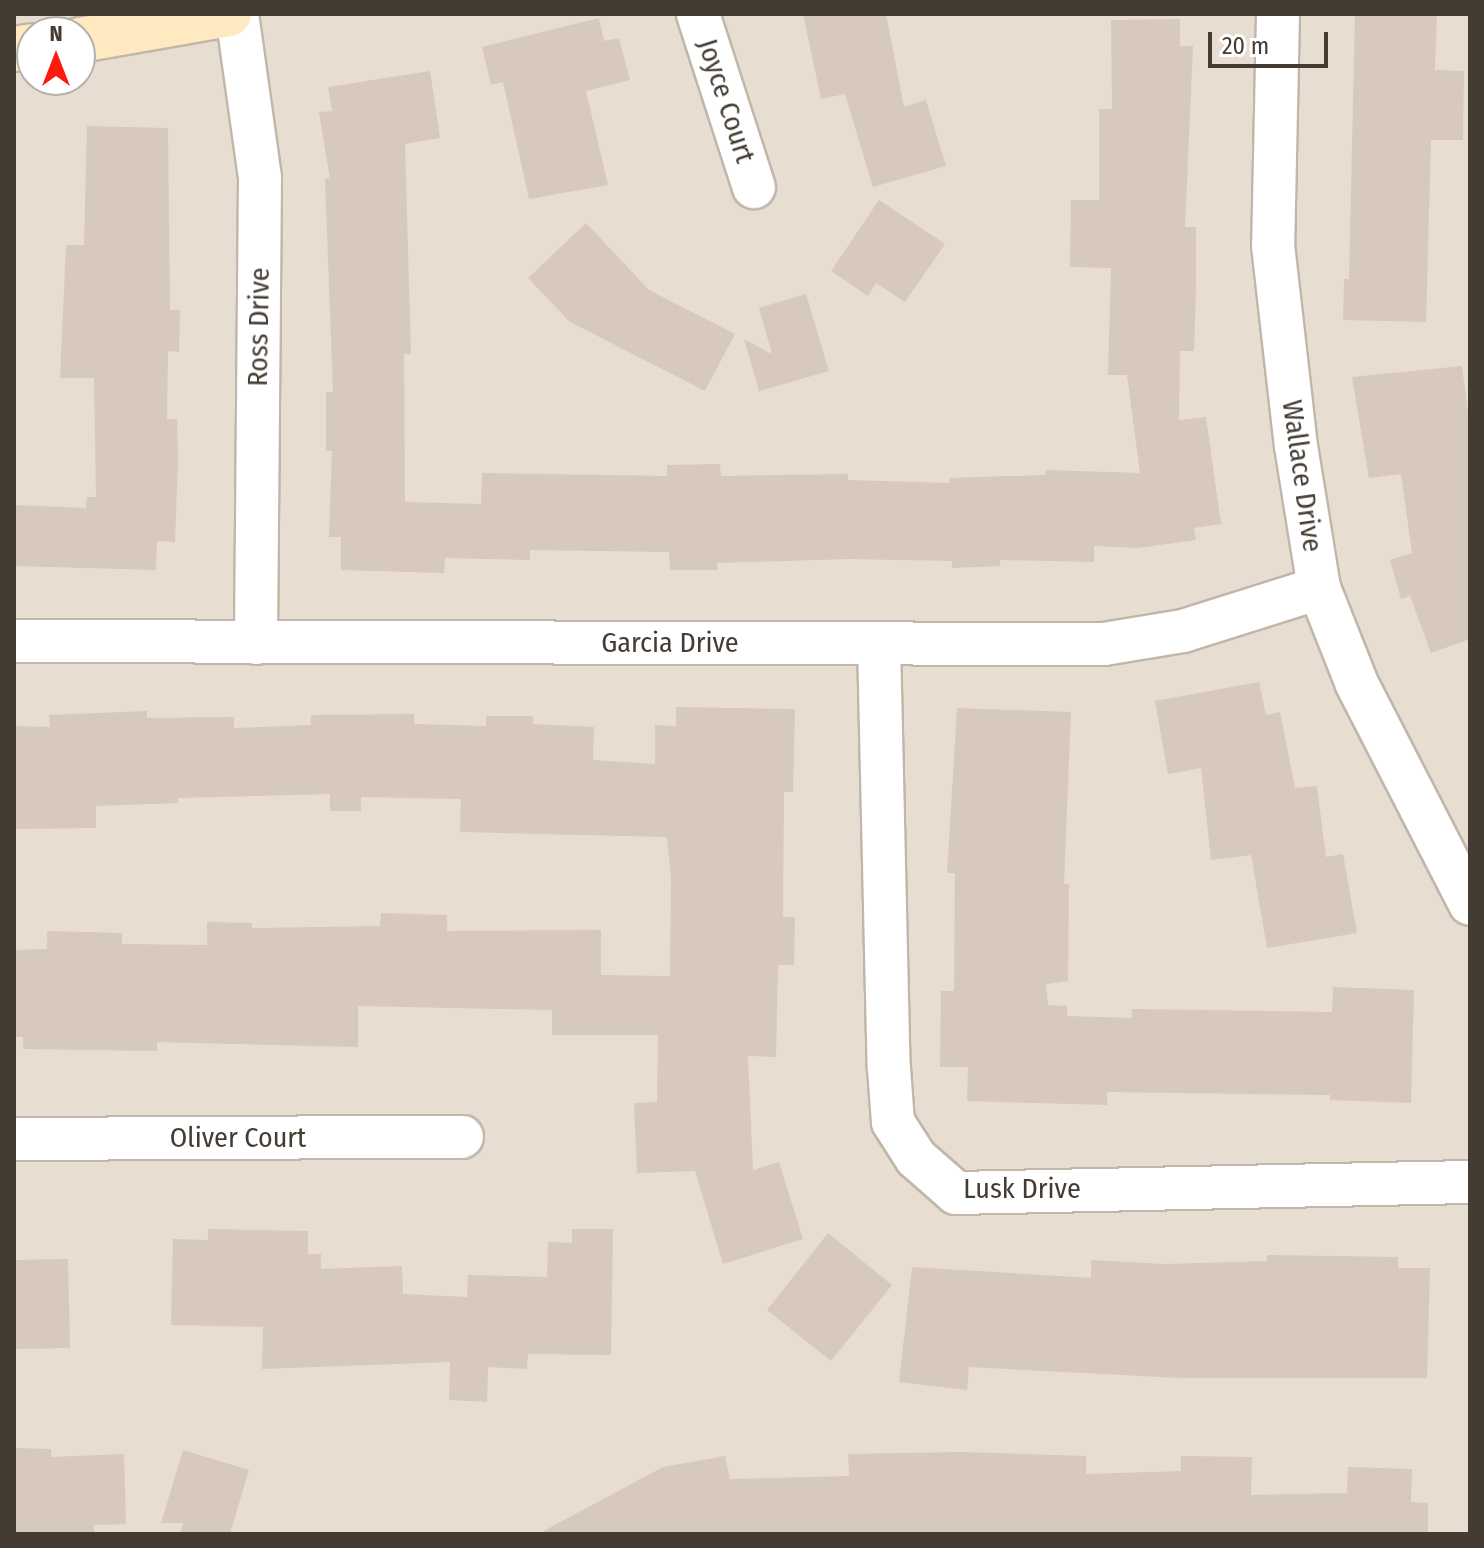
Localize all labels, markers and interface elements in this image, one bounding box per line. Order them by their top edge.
north arrow [16,16,96,96]
scale bar [1212,16,1332,66]
text: N [49,20,63,47]
text: 20 m [1222,32,1269,60]
street label: Joyce Court [690,35,762,167]
street label: Ross Drive [241,267,277,387]
street label: Wallace Drive [1275,398,1329,554]
street label: Garcia Drive [601,626,739,660]
street label: Oliver Court [170,1121,306,1155]
street label: Lusk Drive [963,1172,1081,1206]

